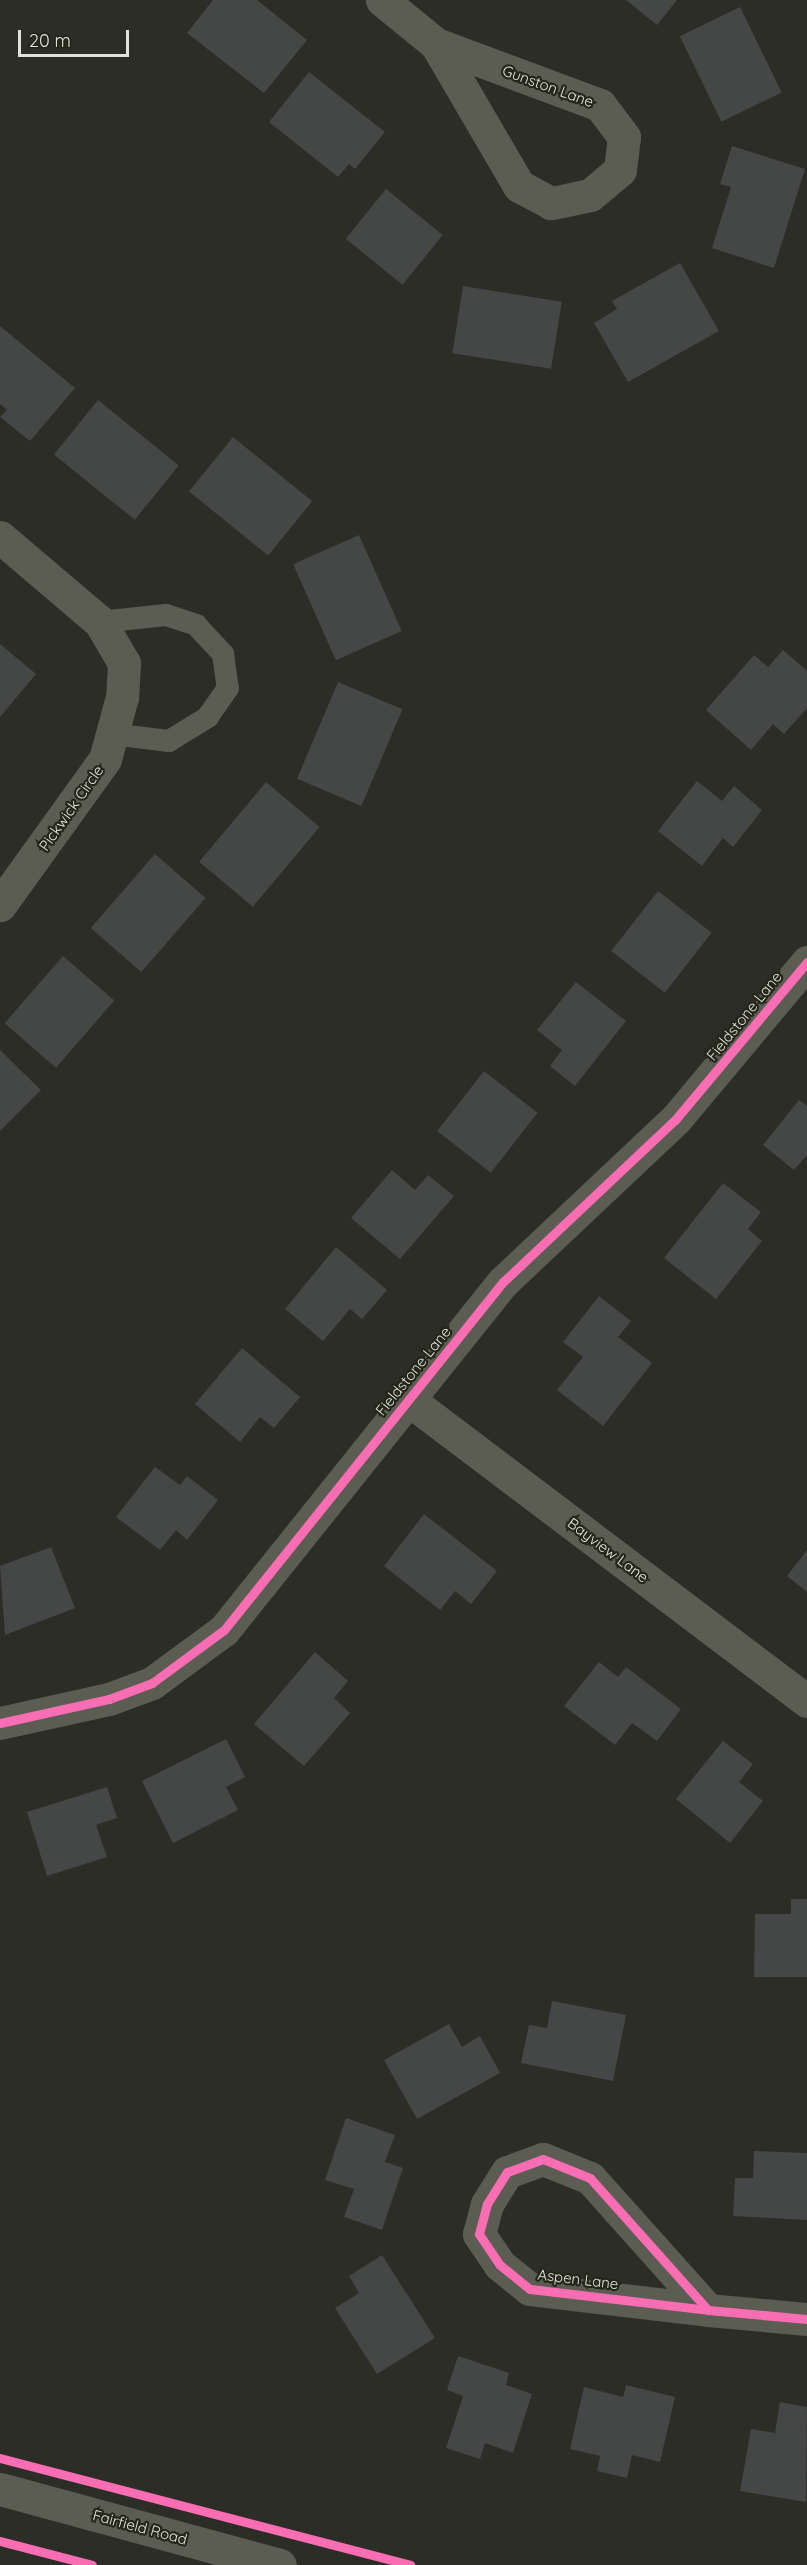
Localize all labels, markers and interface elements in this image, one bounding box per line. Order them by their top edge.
scale bar [21,18,132,56]
text: 20 m [29,29,71,52]
street label: Gunston Lane [500,61,596,111]
street label: Pickwick Circle [35,762,107,854]
street label: Fieldstone Lane [703,968,785,1064]
street label: Fieldstone Lane [372,1323,454,1419]
street label: Bayview Lane [564,1514,652,1586]
street label: Aspen Lane [537,2265,619,2293]
street label: Fairfield Road [91,2506,189,2548]

